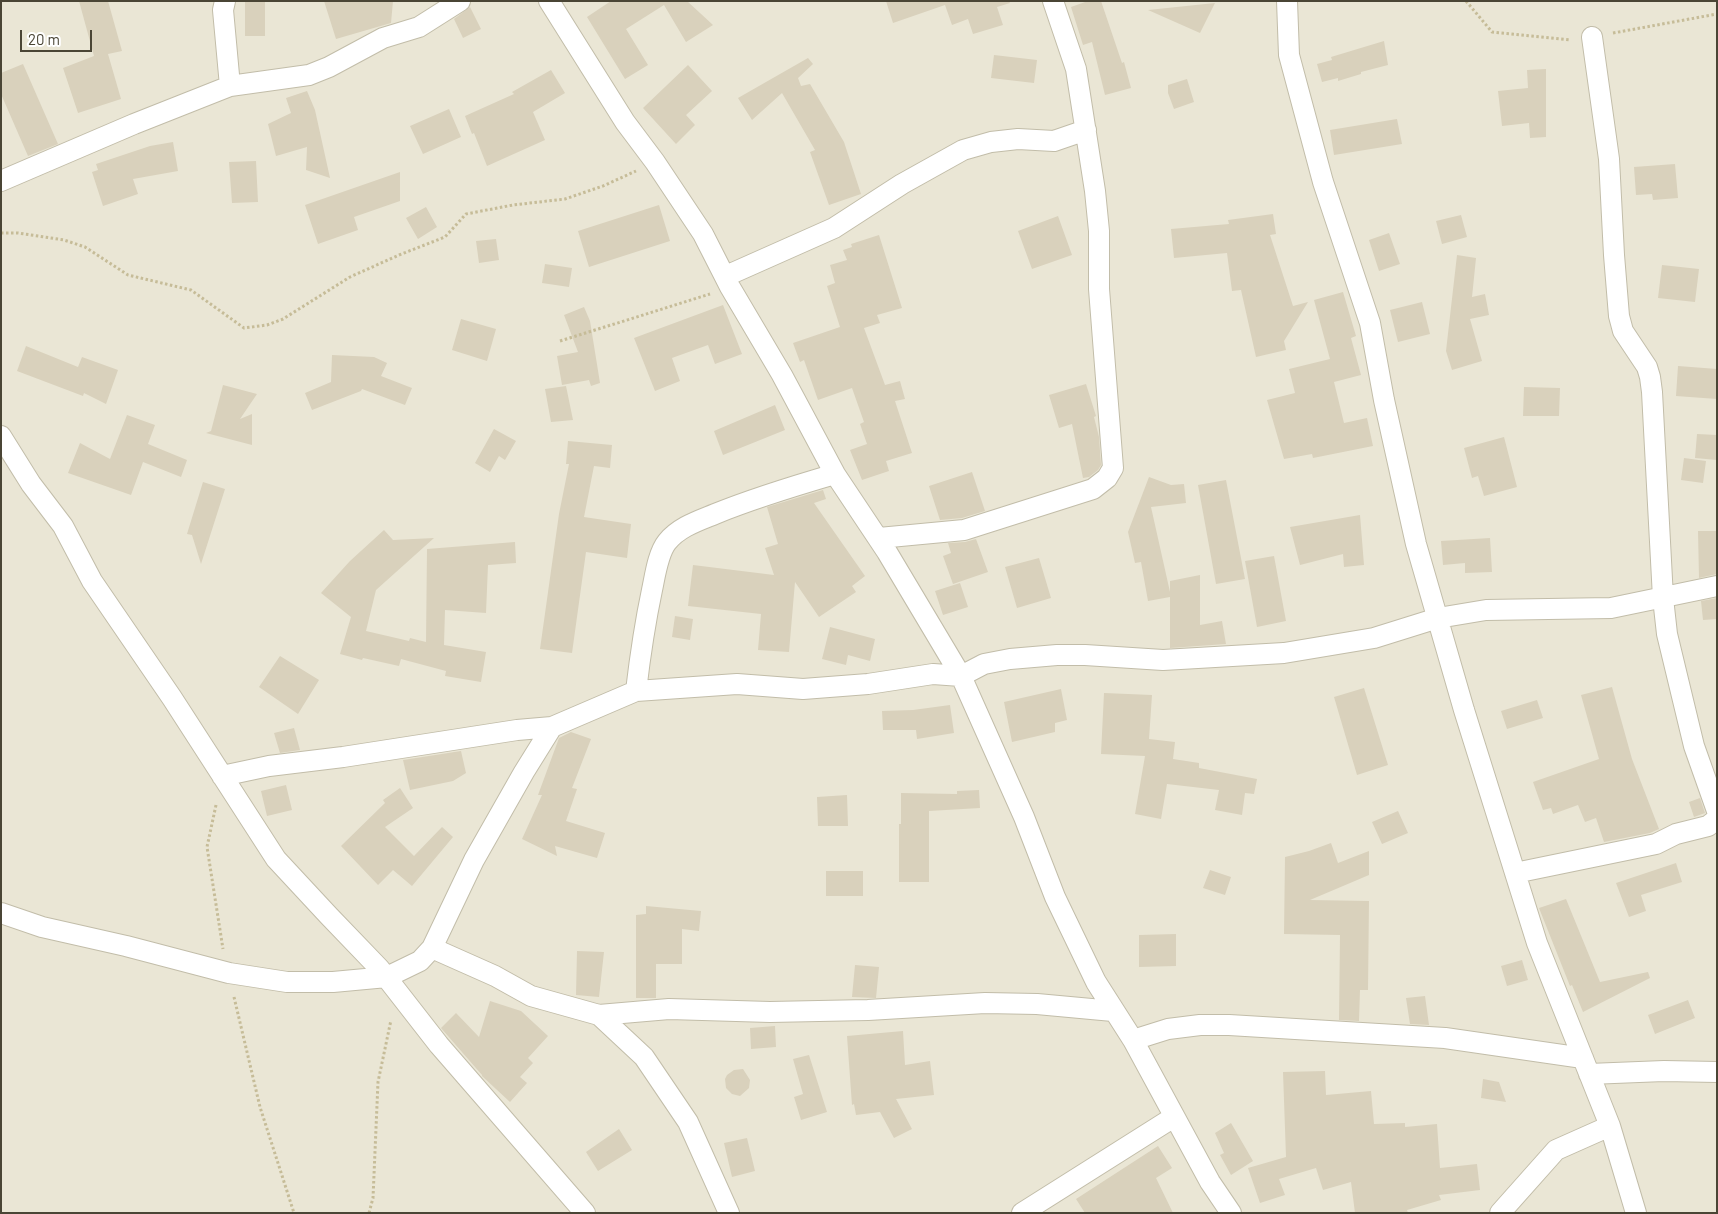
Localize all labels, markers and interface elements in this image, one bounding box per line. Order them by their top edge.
scale bar [22,20,95,52]
text: 20 m [28,30,60,48]

